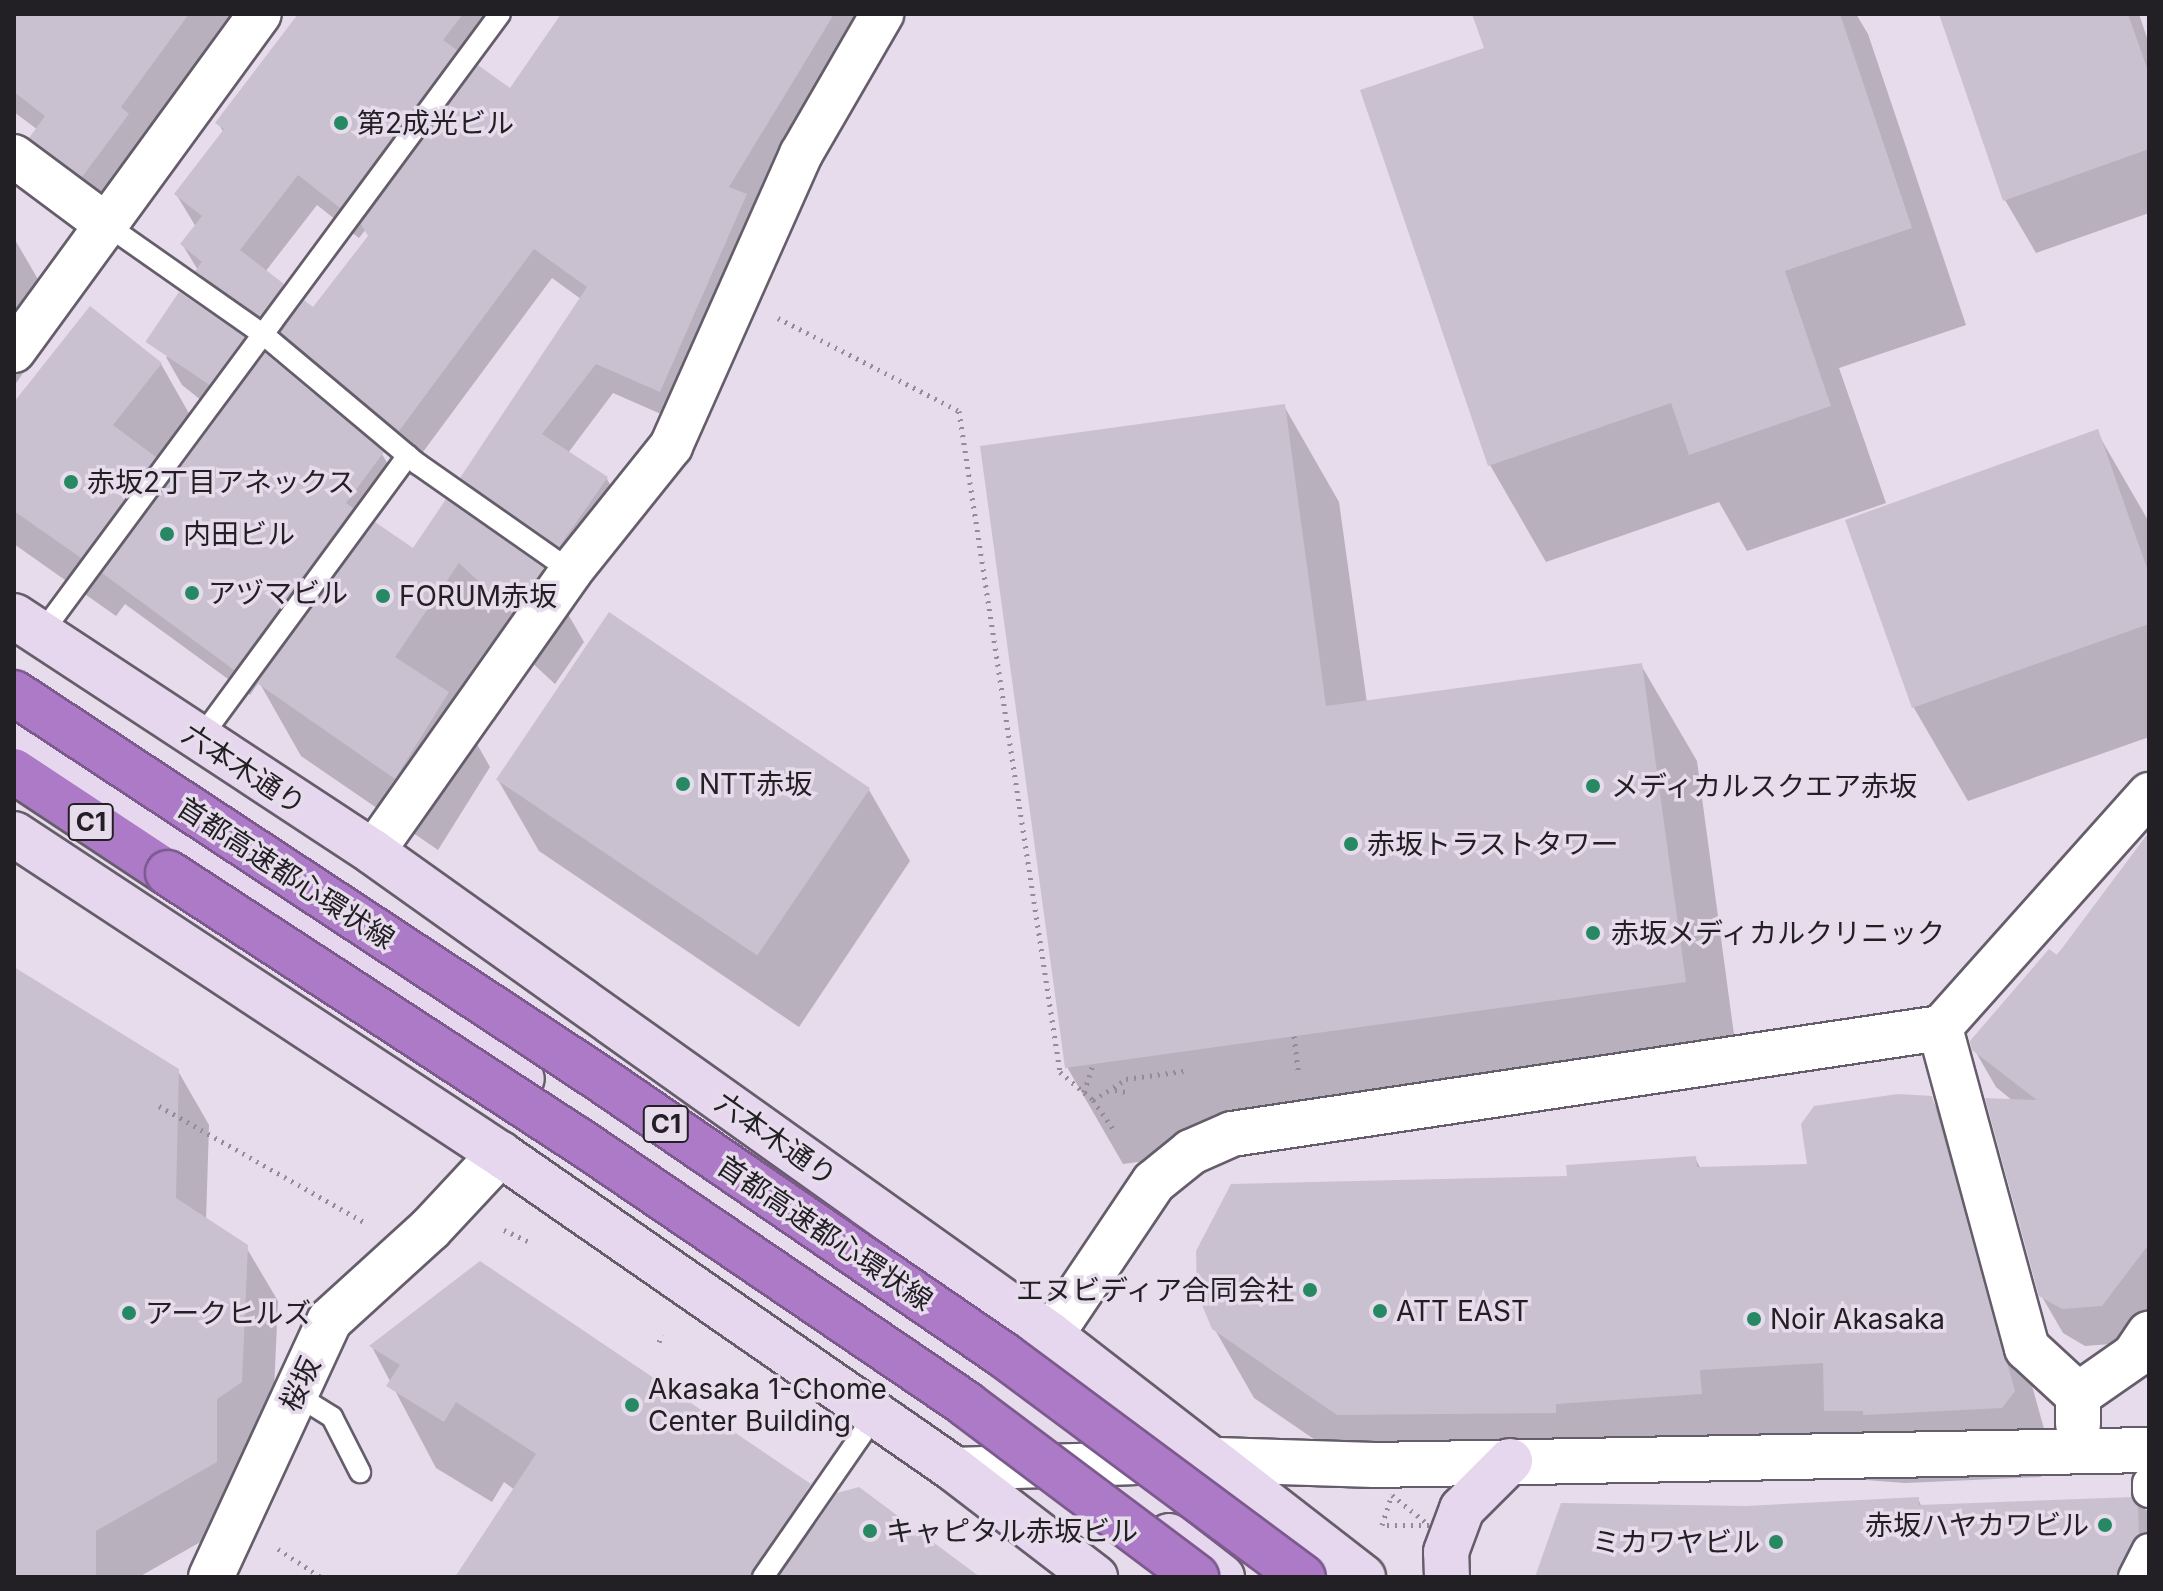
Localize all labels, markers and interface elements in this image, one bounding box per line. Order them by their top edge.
place label: 第2成光ビル [357,106,514,140]
marker: 第2成光ビル [332,114,350,132]
place label: 赤坂2丁目アネックス [87,465,356,499]
marker: 赤坂2丁目アネックス [62,473,80,491]
place label: 内田ビル [183,517,295,551]
marker: 内田ビル [158,525,176,543]
place label: アヅマビル [208,576,348,610]
place label: FORUM赤坂 [399,579,557,613]
marker: アヅマビル [183,584,201,602]
marker: FORUM赤坂 [374,587,392,605]
street label: 六本木通り [176,717,312,821]
place label: NTT赤坂 [699,767,812,801]
place label: メディカルスクエア赤坂 [1611,769,1919,803]
marker: NTT赤坂 [674,775,692,793]
marker: メディカルスクエア赤坂 [1582,775,1604,797]
street label: 首都高速都心環状線 [171,790,401,956]
road number: C1 [67,800,115,844]
place label: 赤坂トラストタワー [1367,827,1619,861]
marker: 赤坂トラストタワー [1342,835,1360,853]
place label: 赤坂メディカルクリニック [1611,916,1947,950]
marker: 赤坂メディカルクリニック [1582,922,1604,944]
street label: 六本木通り [709,1085,843,1193]
road number: C1 [642,1102,690,1146]
street label: 首都高速都心環状線 [711,1149,939,1317]
place label: エヌビディア合同会社 [1014,1273,1294,1307]
marker: エヌビディア合同会社 [1301,1281,1319,1299]
place label: ATT EAST [1396,1294,1529,1328]
place label: アークヒルズ [145,1296,311,1330]
marker: ATT EAST [1371,1302,1389,1320]
place label: Noir Akasaka [1770,1302,1945,1336]
marker: アークヒルズ [120,1304,138,1322]
marker: Noir Akasaka [1745,1310,1763,1328]
street label: 桜坂 [273,1352,327,1416]
place label: Akasaka 1-Chome Center Building [648,1372,887,1438]
marker: Akasaka 1-Chome Center Building [623,1396,641,1414]
place label: 赤坂ハヤカワビル [1865,1508,2089,1542]
place label: キャピタル赤坂ビル [886,1514,1138,1548]
marker: 赤坂ハヤカワビル [2096,1516,2114,1534]
marker: キャピタル赤坂ビル [861,1522,879,1540]
place label: ミカワヤビル [1592,1525,1760,1559]
marker: ミカワヤビル [1767,1533,1785,1551]

